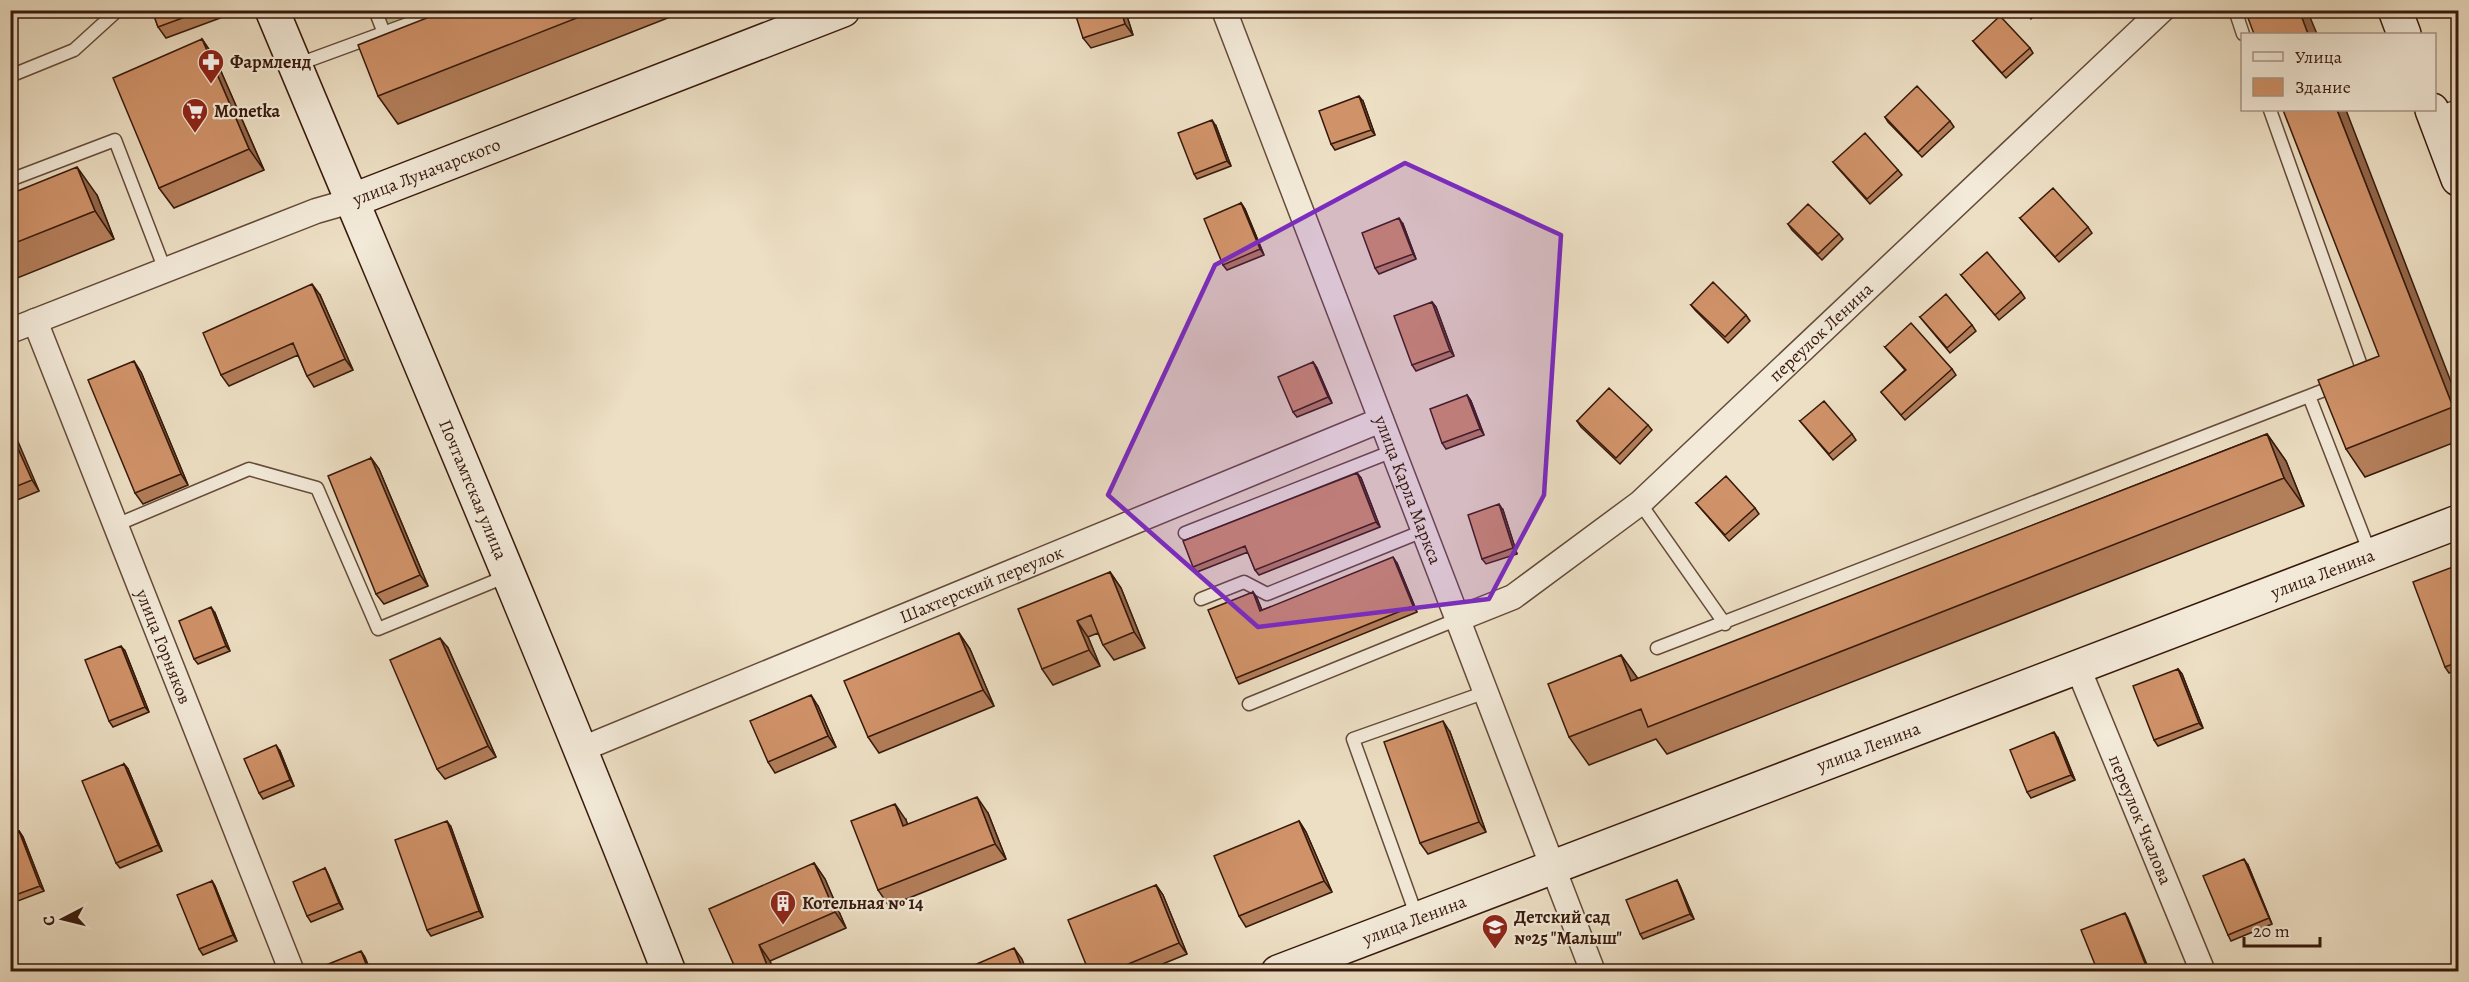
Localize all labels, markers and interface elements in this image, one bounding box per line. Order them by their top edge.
legend [2241,33,2436,111]
text: Улица [2295,45,2343,69]
pharmacy icon: Фармленд [196,47,226,85]
place label: Фармленд [230,50,311,74]
text: Здание [2295,75,2351,99]
supermarket icon: Monetka [180,96,210,134]
place label: Monetka [214,99,281,123]
street label: улица Луначарского [348,132,504,212]
street label: переулок Ленина [1764,277,1879,387]
street label: улица Карла Маркса [1368,411,1448,568]
street label: Почтамтская улица [433,416,513,564]
street label: Шахтерский переулок [896,540,1067,629]
street label: улица Ленина [2266,543,2378,605]
street label: улица Горняков [130,585,197,708]
street label: улица Ленина [1812,716,1924,778]
street label: переулок Чкалова [2103,751,2178,889]
building icon: Котельная № 14 [768,888,798,926]
north arrow [33,889,93,949]
street label: улица Ленина [1358,889,1470,951]
place label: Котельная № 14 [802,891,924,915]
place label: Детский сад №25 "Малыш" [1514,905,1622,950]
scale bar [2244,910,2320,948]
school or university icon: Детский сад №25 "Малыш" [1480,912,1510,950]
text: С [38,914,61,927]
text: 20 m [2253,919,2290,943]

